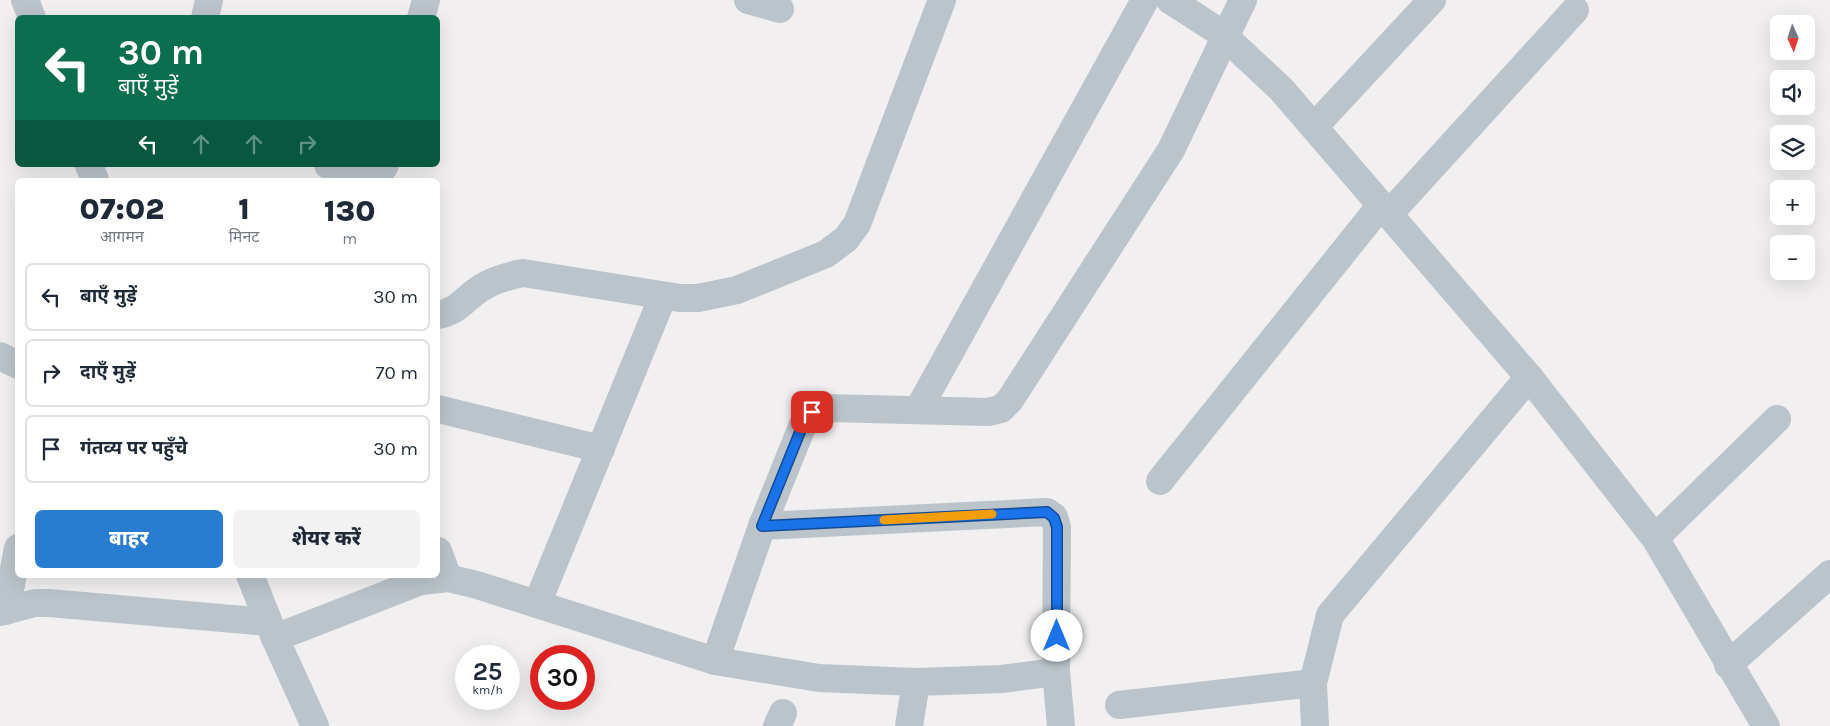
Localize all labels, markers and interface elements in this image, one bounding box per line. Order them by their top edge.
north arrow [1770,15,1815,60]
map controls [1770,15,1815,280]
text: 30 m [118,32,204,73]
icon: left [35,35,100,100]
button: sound [1770,70,1815,115]
text: बाएँ मुड़ें [118,74,179,100]
button: layers [1770,125,1815,170]
icon: left [134,130,162,158]
icon: ahead [187,130,215,158]
icon: ahead [240,130,268,158]
icon: right [293,130,321,158]
button: + [1770,180,1815,225]
text: 07:02 [80,191,164,227]
text: 1 [238,191,250,227]
text: 130 [324,193,375,229]
text: आगमन [100,227,144,246]
text: मिनट [229,227,259,246]
text: m [342,229,357,248]
button: − [1770,235,1815,280]
icon: left [37,283,65,311]
text: बाएँ मुड़ें [80,285,137,307]
text: 30 m [373,286,418,308]
icon: right [37,359,65,387]
text: दाएँ मुड़ें [80,361,136,383]
text: 70 m [376,362,418,384]
pin [791,391,833,433]
icon: arrive [798,398,826,426]
icon: arrive [37,435,65,463]
text: गंतव्य पर पहुँचे [80,437,187,459]
text: 30 m [373,438,418,460]
button: बाहर [35,510,223,568]
button: शेयर करें [233,510,420,568]
position arrow [1030,609,1082,661]
speed limit sign: 30 [530,645,595,710]
text: 25 [473,657,502,686]
text: km/h [472,683,503,697]

